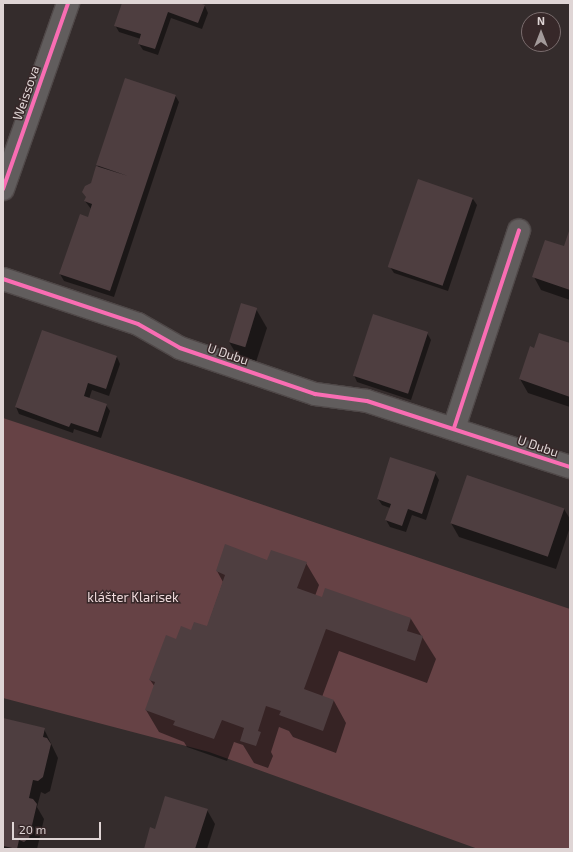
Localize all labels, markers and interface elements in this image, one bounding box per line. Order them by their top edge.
north arrow [521,12,561,52]
text: N [537,14,545,27]
street label: Weissova [9,64,43,122]
street label: U Dubu [205,340,251,368]
street label: U Dubu [515,432,561,460]
park label: klášter Klarisek [87,589,179,605]
scale bar [14,814,103,840]
text: 20 m [19,822,46,836]

